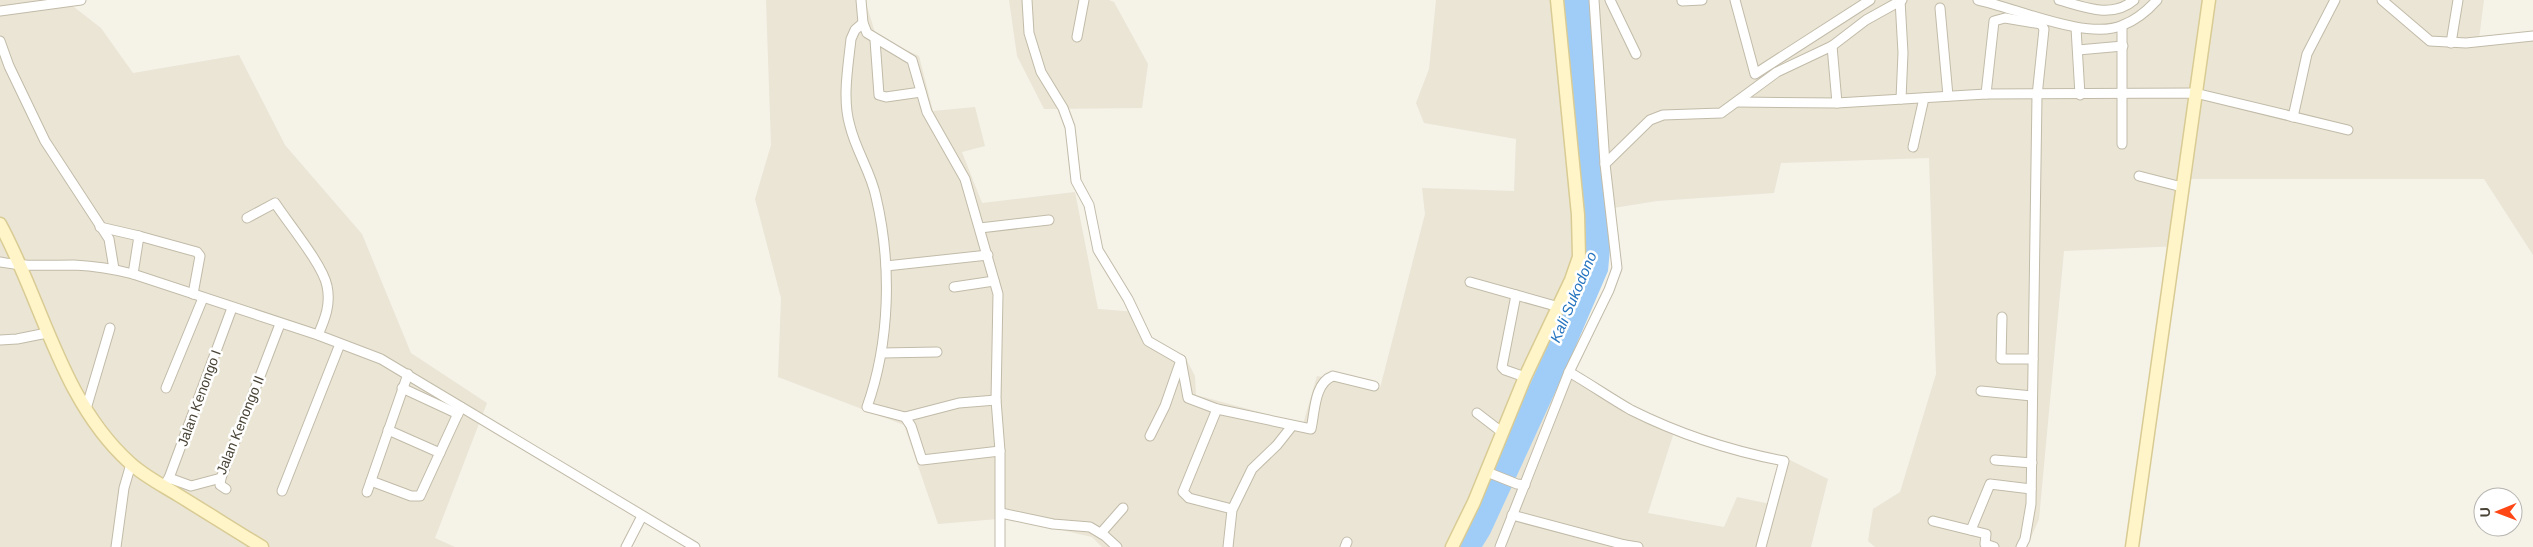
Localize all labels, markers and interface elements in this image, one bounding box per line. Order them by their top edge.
water label: Kali Sukodono [1546,249,1600,345]
street label: Jalan Kenongo I [174,348,224,448]
street label: Jalan Kenongo II [213,373,267,477]
north arrow [2473,487,2523,537]
text: U [2477,507,2493,517]

